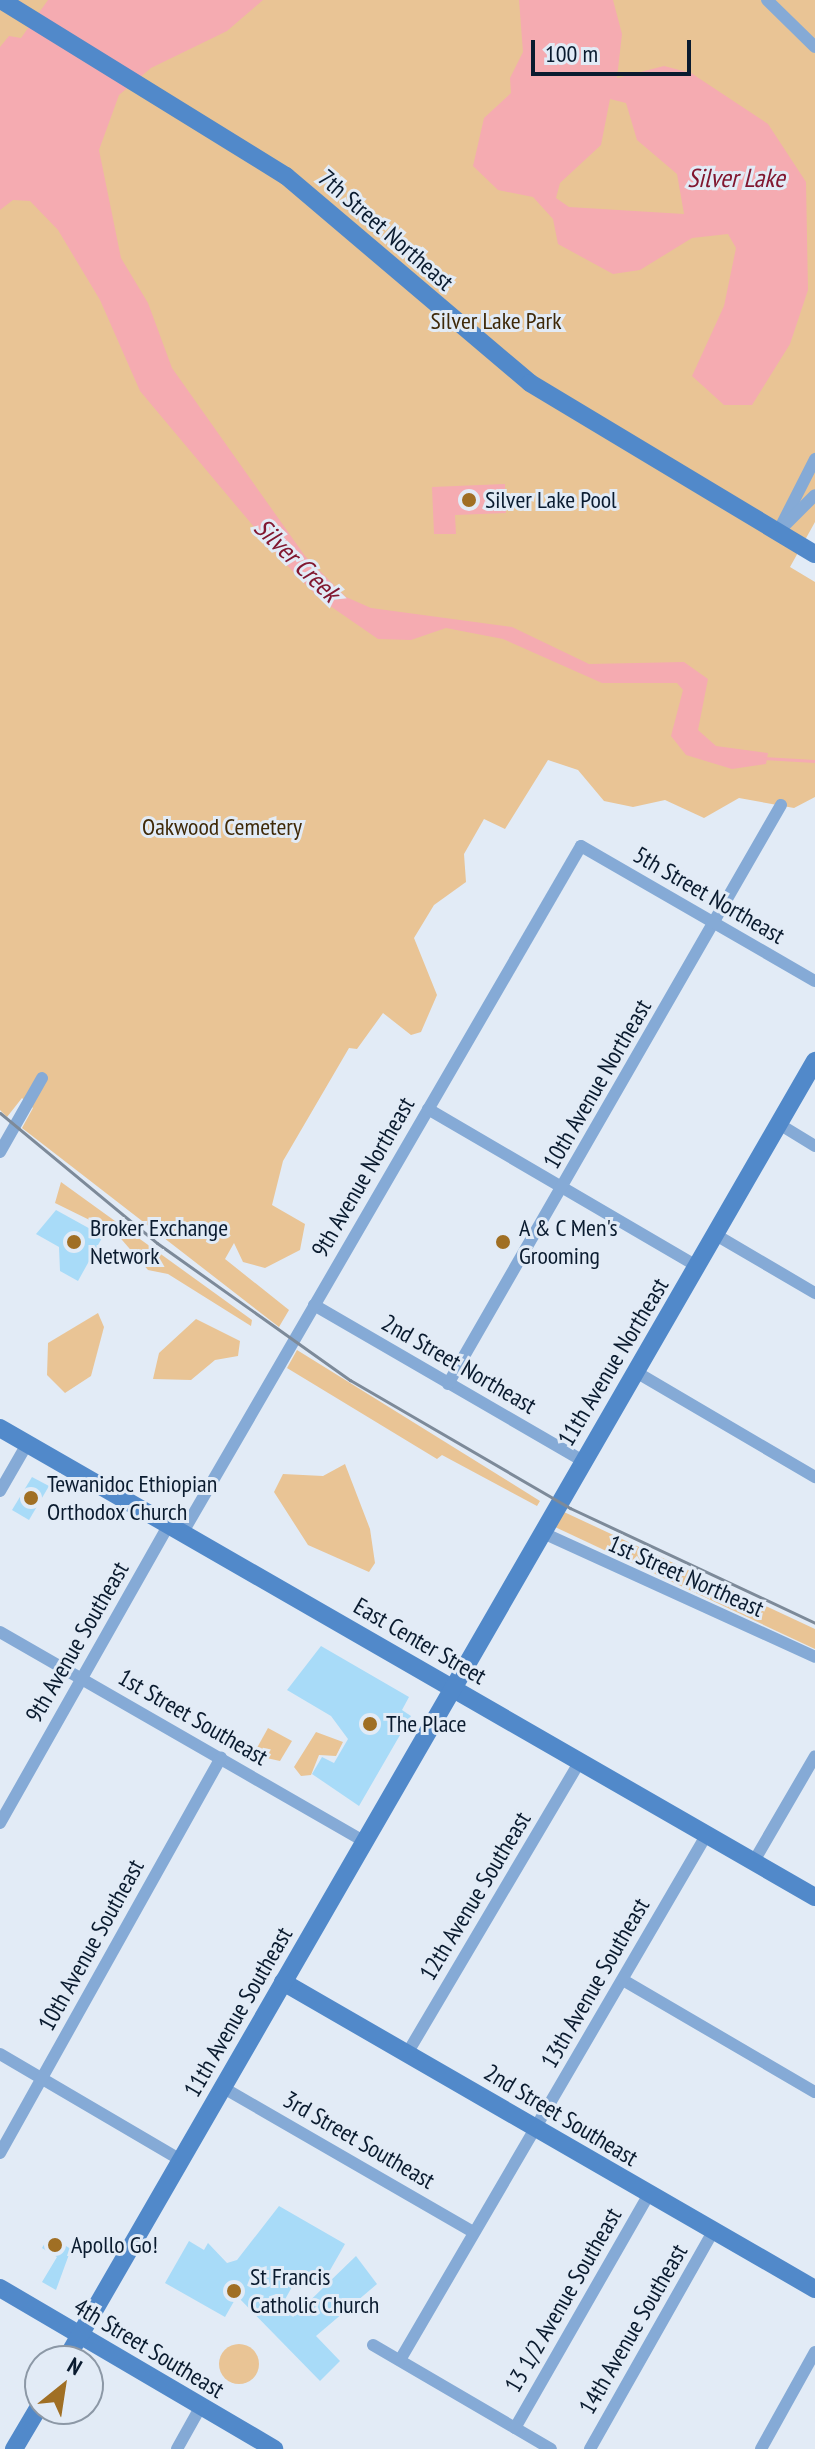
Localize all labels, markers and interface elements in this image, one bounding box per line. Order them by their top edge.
scale bar [535,24,695,74]
text: 100 m [545,38,598,69]
water label: Silver Lake [687,162,785,194]
street label: 7th Street Northeast [313,164,459,296]
park label: Silver Lake Park [431,307,561,335]
place label: Silver Lake Pool [485,486,617,514]
marker: Silver Lake Pool [460,491,478,509]
water label: Silver Creek [248,512,346,608]
park label: Oakwood Cemetery [142,813,302,841]
street label: 5th Street Northeast [628,840,790,950]
street label: 10th Avenue Northeast [537,994,657,1174]
street label: 9th Avenue Northeast [305,1092,421,1262]
place label: Broker Exchange Network [90,1214,228,1270]
place label: A & C Men's Grooming [519,1214,619,1270]
marker: Broker Exchange Network [65,1233,83,1251]
marker: A & C Men's Grooming [494,1233,512,1251]
street label: 11th Avenue Northeast [551,1273,675,1451]
street label: 2nd Street Northeast [377,1308,541,1420]
place label: Tewanidoc Ethiopian Orthodox Church [47,1470,218,1526]
marker: Tewanidoc Ethiopian Orthodox Church [22,1489,40,1507]
street label: 1st Street Northeast [604,1529,768,1623]
street label: 9th Avenue Southeast [19,1556,135,1728]
street label: East Center Street [349,1591,491,1691]
street label: 1st Street Southeast [113,1663,273,1771]
place label: The Place [386,1710,466,1738]
marker: The Place [361,1715,379,1733]
street label: 12th Avenue Southeast [413,1806,537,1986]
street label: 10th Avenue Southeast [32,1854,150,2036]
street label: 13th Avenue Southeast [535,1893,655,2073]
street label: 11th Avenue Southeast [178,1922,298,2102]
street label: 2nd Street Southeast [479,2058,643,2172]
street label: 3rd Street Southeast [278,2085,440,2195]
street label: 13 1/2 Avenue Southeast [498,2202,628,2398]
place label: Apollo Go! [71,2231,158,2259]
marker: Apollo Go! [46,2236,64,2254]
street label: 14th Avenue Southeast [573,2239,693,2419]
place label: St Francis Catholic Church [250,2263,380,2319]
marker: St Francis Catholic Church [225,2282,243,2300]
street label: 4th Street Southeast [69,2292,229,2404]
north arrow [24,2345,104,2425]
text: N [63,2351,87,2381]

